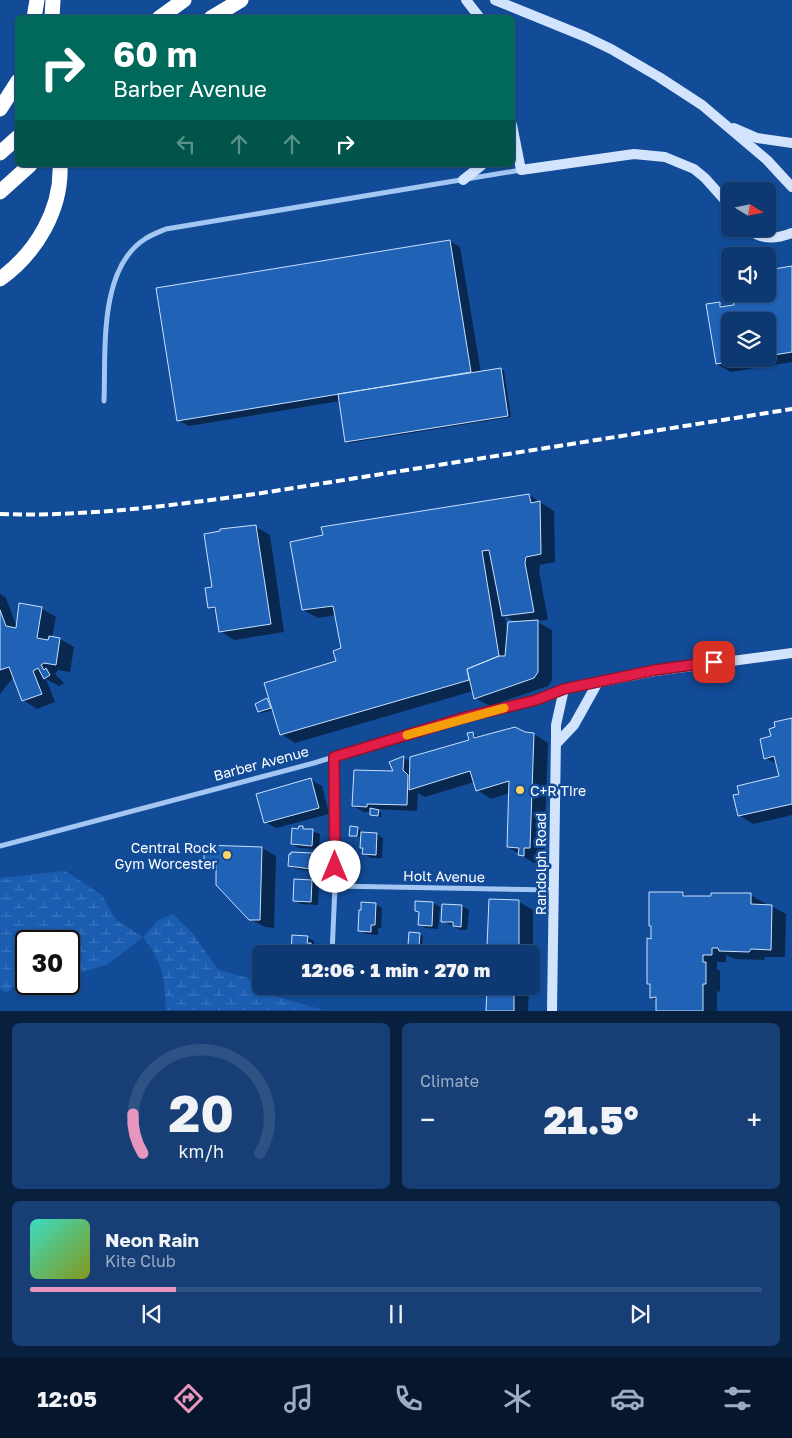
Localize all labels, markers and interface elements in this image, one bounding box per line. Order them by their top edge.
text: 60 m [113,33,197,75]
icon: right [30,35,95,100]
text: Barber Avenue [113,75,267,102]
icon: left [172,130,200,158]
icon: ahead [225,130,253,158]
icon: ahead [278,130,306,158]
icon: right [331,130,359,158]
north arrow [721,182,776,238]
map controls [721,182,776,367]
button: sound [721,247,776,302]
button: layers [721,312,776,367]
pin [693,641,735,683]
icon: arrive [700,648,728,676]
street label: Barber Avenue [212,742,310,784]
place label: C+R Tire [530,782,586,799]
marker: C+R Tire [514,784,526,796]
street label: Randolph Road [532,813,549,915]
place label: Central Rock Gym Worcester [114,839,218,872]
position arrow [308,840,360,892]
marker: Central Rock Gym Worcester [221,849,233,861]
street label: Holt Avenue [403,867,485,885]
speed limit sign: 30 [15,930,80,995]
text: 12:06 · 1 min · 270 m [302,958,490,981]
text: Climate [420,1071,479,1091]
text: 20 [168,1081,234,1143]
text: 21.5° [544,1097,638,1142]
text: − [420,1103,435,1136]
text: + [747,1103,762,1136]
text: km/h [178,1140,224,1162]
text: Neon Rain [105,1228,199,1251]
text: Kite Club [105,1251,176,1271]
icon: previous [138,1300,166,1328]
icon: pause [382,1300,410,1328]
icon: next [626,1300,654,1328]
icon: directions [171,1381,206,1416]
icon: music [281,1381,316,1416]
icon: phone [391,1381,426,1416]
icon: climate [500,1381,535,1416]
icon: car [610,1381,645,1416]
icon: filters [720,1381,755,1416]
text: 12:05 [37,1385,97,1412]

